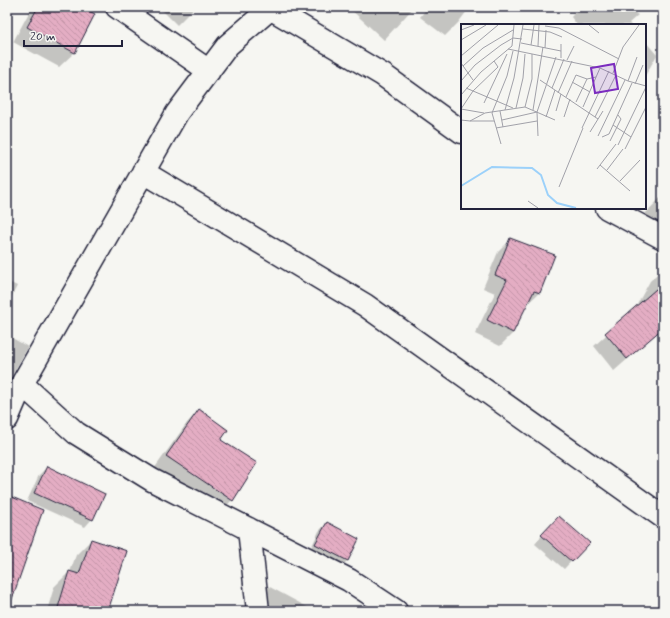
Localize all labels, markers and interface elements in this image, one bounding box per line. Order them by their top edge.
scale bar [24,22,122,48]
inset map [461,24,646,209]
text: 20 m [30,29,56,45]

